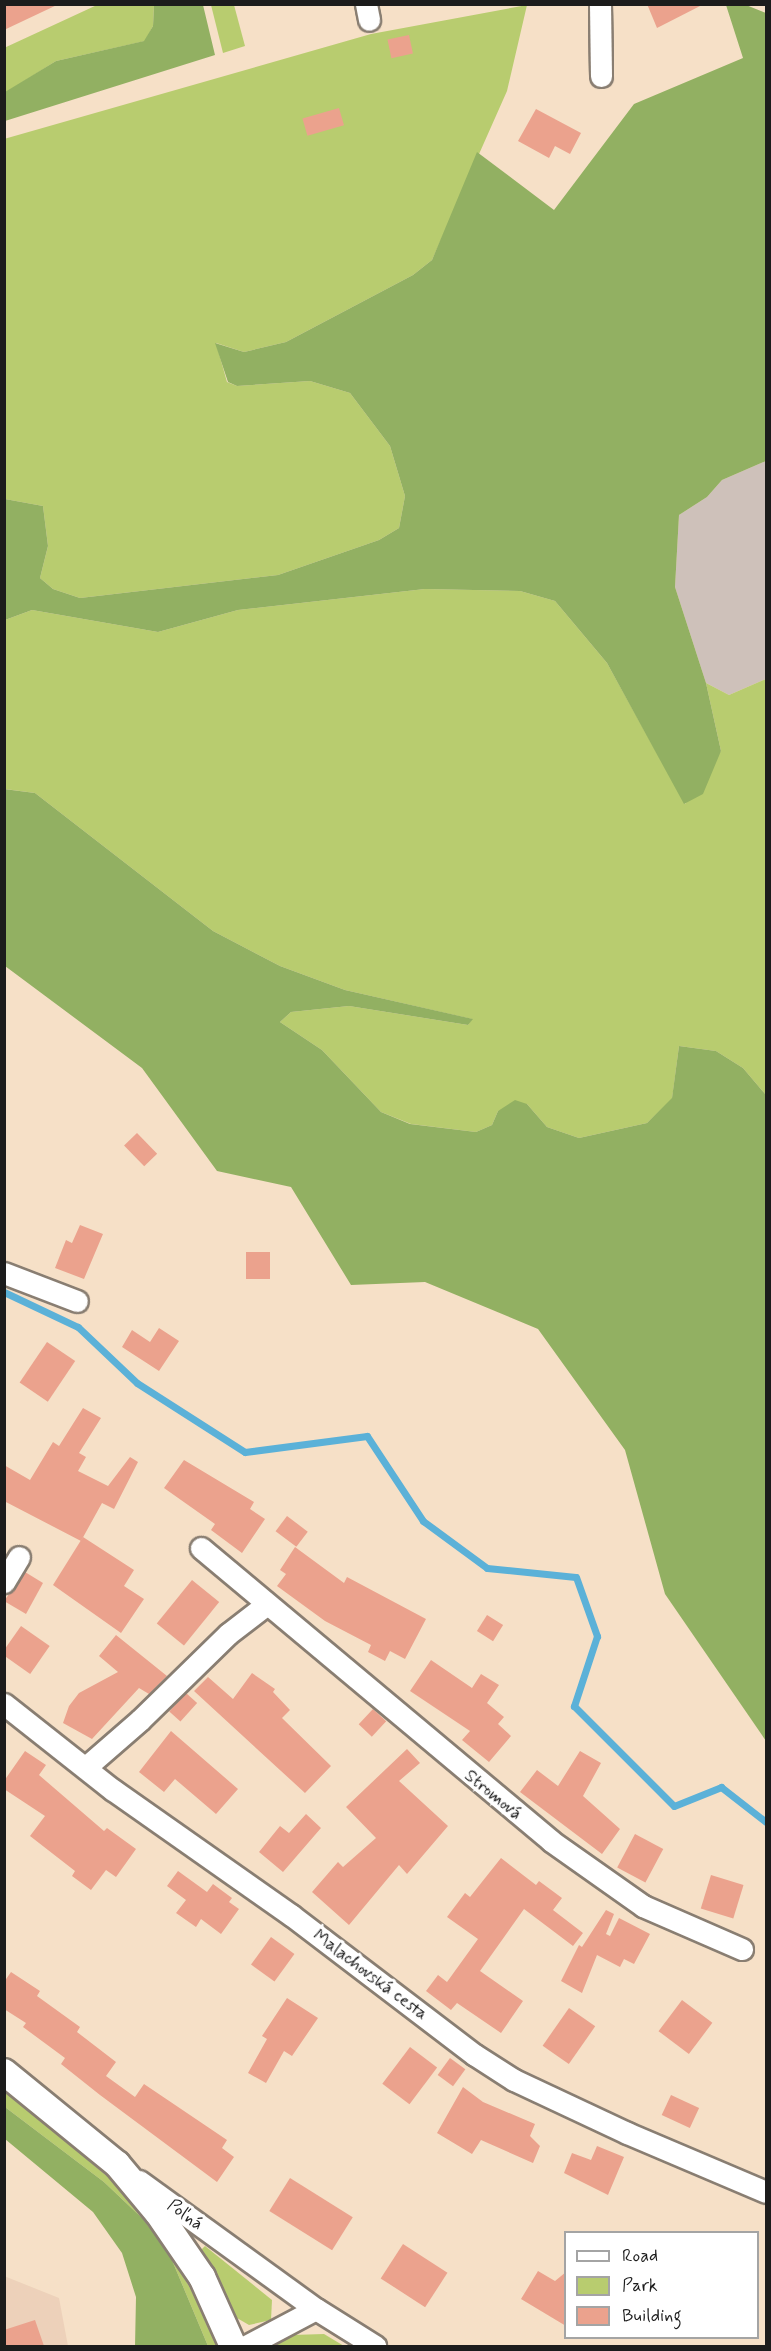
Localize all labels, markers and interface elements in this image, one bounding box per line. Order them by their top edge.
street label: Stromová [460,1765,526,1825]
street label: Malachovská cesta [308,1925,432,2025]
street label: Poľná [163,2195,207,2235]
legend [564,2231,759,2339]
text: Road [622,2244,658,2268]
text: Park [622,2274,658,2298]
text: Building [622,2304,682,2328]

